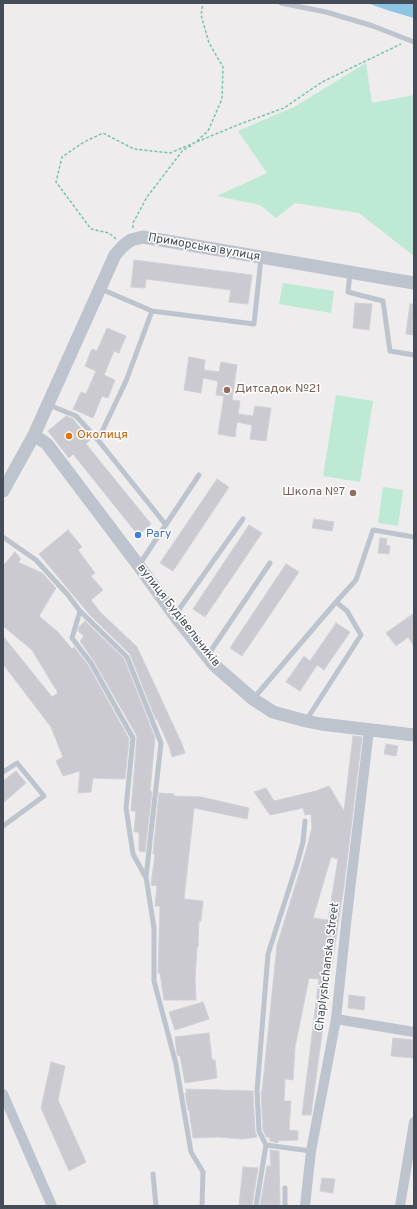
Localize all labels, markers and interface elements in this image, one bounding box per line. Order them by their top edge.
street label: Приморська вулиця [147,231,261,265]
place label: Дитсадок №21 [235,383,321,397]
marker: Дитсадок №21 [222,385,232,395]
place label: Околиця [77,429,128,443]
marker: Околиця [64,431,74,441]
place label: Школа №7 [282,486,345,500]
marker: Школа №7 [348,488,358,498]
place label: Рагу [146,528,171,542]
marker: Рагу [133,530,143,540]
street label: вулиця Будівельників [133,562,223,670]
street label: Chaplyshchanska Street [313,902,343,1032]

